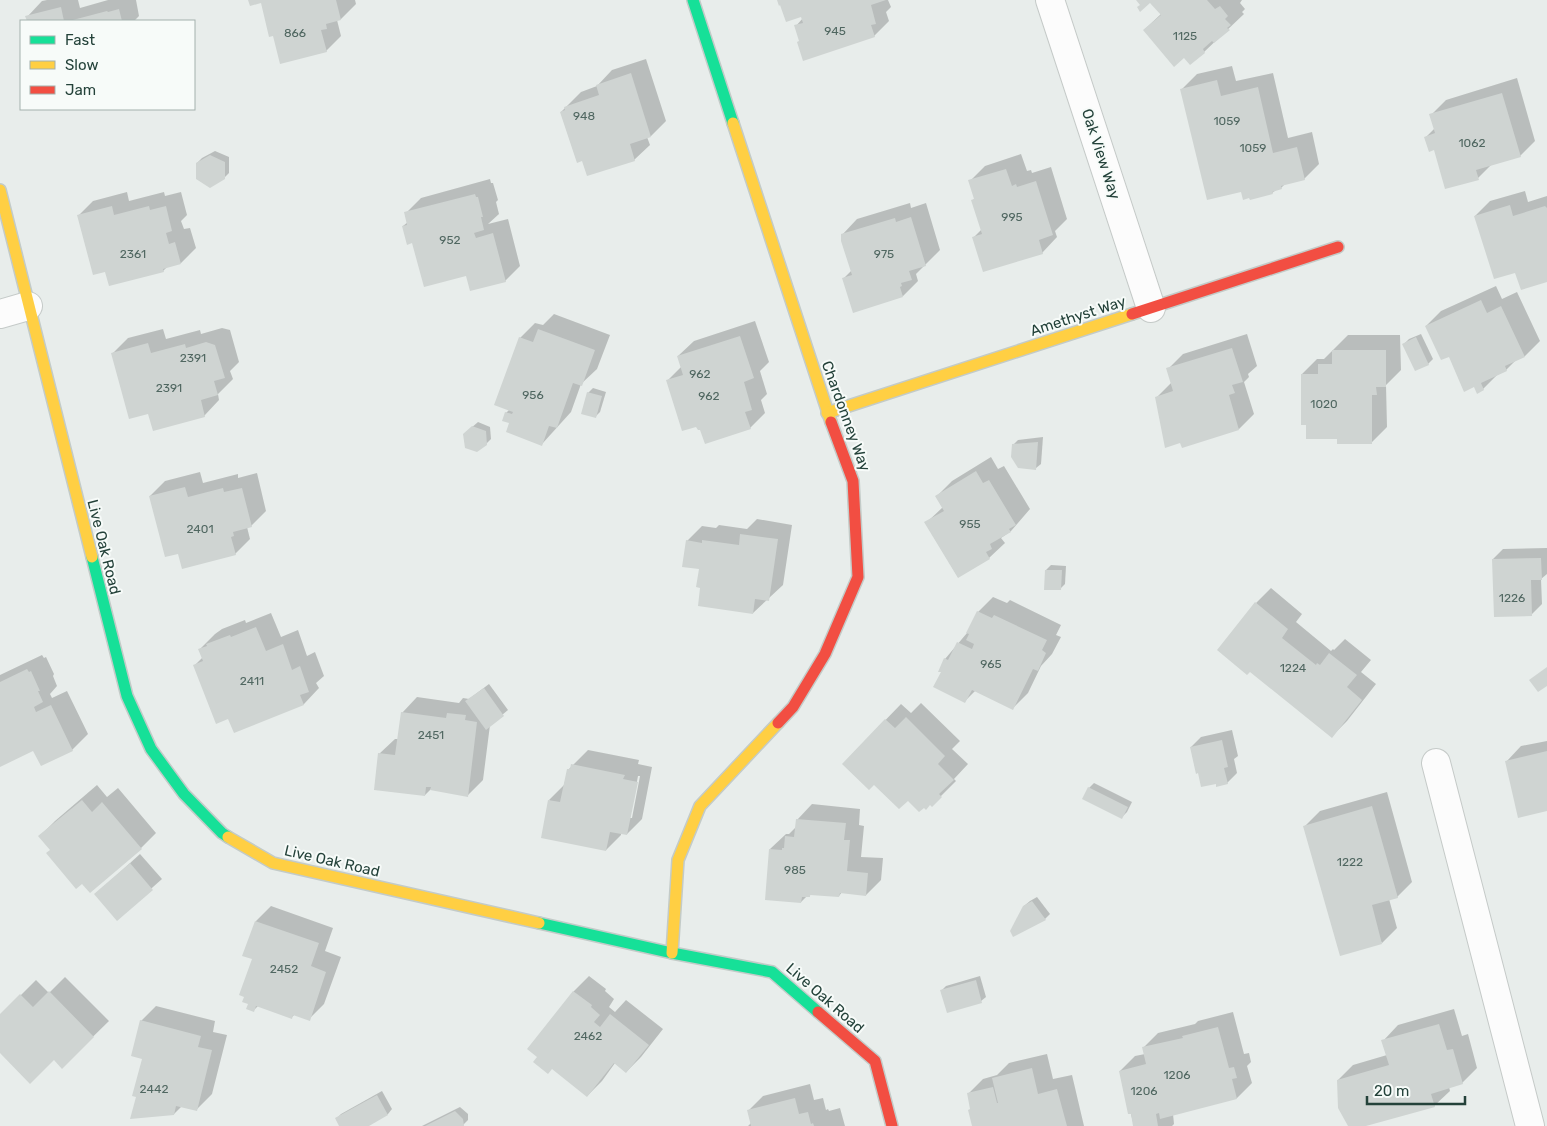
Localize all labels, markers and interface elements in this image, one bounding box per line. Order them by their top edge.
legend [20,20,195,110]
house number: 945 [824,24,846,38]
house number: 866 [284,26,306,40]
house number: 1125 [1173,29,1197,43]
text: Fast [65,31,95,49]
text: Slow [65,56,98,74]
text: Jam [65,81,96,99]
street label: Oak View Way [1078,106,1124,202]
house number: 948 [573,109,595,123]
house number: 1059 [1213,114,1241,128]
house number: 1062 [1458,136,1486,150]
house number: 1059 [1239,141,1267,155]
house number: 995 [1001,210,1023,224]
house number: 952 [439,233,461,247]
house number: 2361 [120,247,146,261]
house number: 975 [874,247,894,261]
street label: Amethyst Way [1028,292,1128,340]
house number: 2391 [180,351,206,365]
street label: Chardonney Way [818,358,874,474]
house number: 962 [689,367,711,381]
house number: 2391 [156,381,182,395]
house number: 956 [522,388,544,402]
house number: 962 [698,389,720,403]
house number: 1020 [1310,397,1338,411]
street label: Live Oak Road [83,498,125,596]
house number: 955 [959,517,981,531]
house number: 2401 [186,522,214,536]
house number: 1226 [1499,591,1525,605]
house number: 965 [980,657,1002,671]
house number: 1224 [1280,661,1307,675]
house number: 2411 [240,674,264,688]
house number: 2451 [418,728,444,742]
street label: Live Oak Road [283,841,381,881]
house number: 1222 [1337,855,1363,869]
house number: 985 [784,863,806,877]
street label: Live Oak Road [782,959,868,1037]
house number: 2452 [270,962,298,976]
house number: 2462 [574,1029,602,1043]
house number: 1206 [1163,1068,1191,1082]
scale bar [1367,1074,1464,1106]
house number: 2442 [140,1082,168,1096]
text: 20 m [1374,1082,1409,1100]
house number: 1206 [1130,1084,1158,1098]

